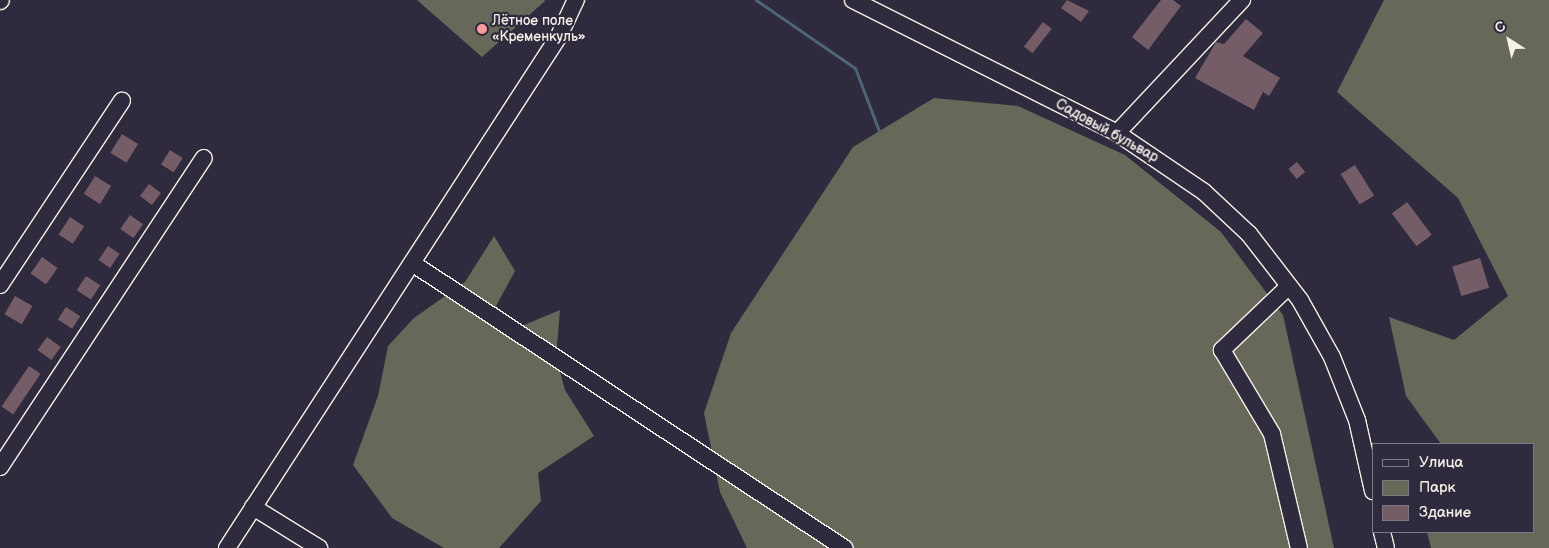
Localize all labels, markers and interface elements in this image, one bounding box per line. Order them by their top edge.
place label: Лётное поле «Кременкуль» [492,13,586,46]
north arrow [1484,15,1534,65]
text: С [1491,18,1509,37]
marker: Лётное поле «Кременкуль» [476,23,488,35]
street label: Садовый бульвар [1053,96,1161,166]
legend [1372,443,1534,533]
text: Улица [1419,453,1463,472]
text: Парк [1419,478,1456,497]
text: Здание [1419,503,1471,522]

